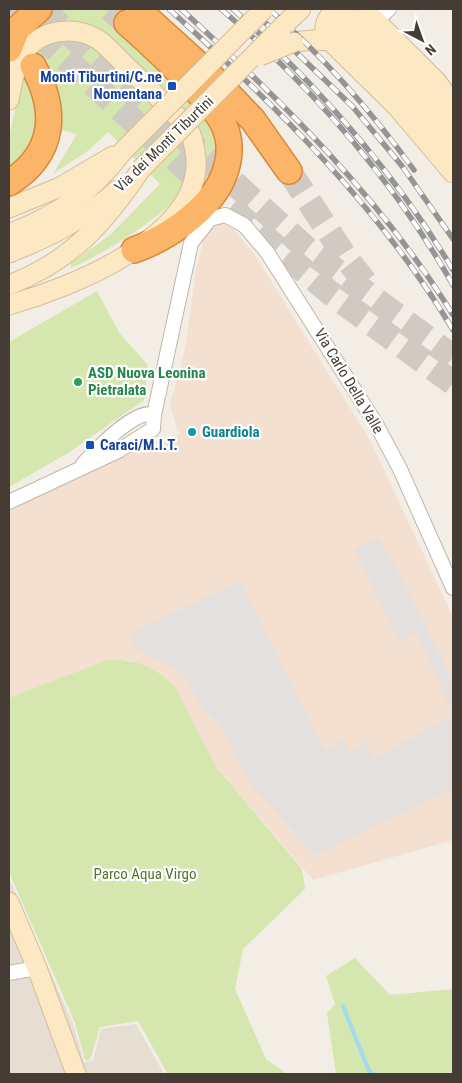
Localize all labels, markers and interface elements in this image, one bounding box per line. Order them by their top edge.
north arrow [397,15,447,65]
text: N [422,41,439,59]
place label: Monti Tiburtini/C.ne Nomentana [40,68,162,103]
marker: Monti Tiburtini/C.ne Nomentana [166,80,178,92]
street label: Via dei Monti Tiburtini [111,92,217,196]
street label: Via Carlo Della Valle [311,325,387,437]
place label: ASD Nuova Leonina Pietralata [88,364,205,399]
marker: ASD Nuova Leonina Pietralata [72,376,84,388]
place label: Guardiola [202,423,260,441]
marker: Guardiola [186,426,198,438]
place label: Caraci/M.I.T. [100,436,178,454]
marker: Caraci/M.I.T. [84,439,96,451]
park label: Parco Aqua Virgo [94,865,197,883]

